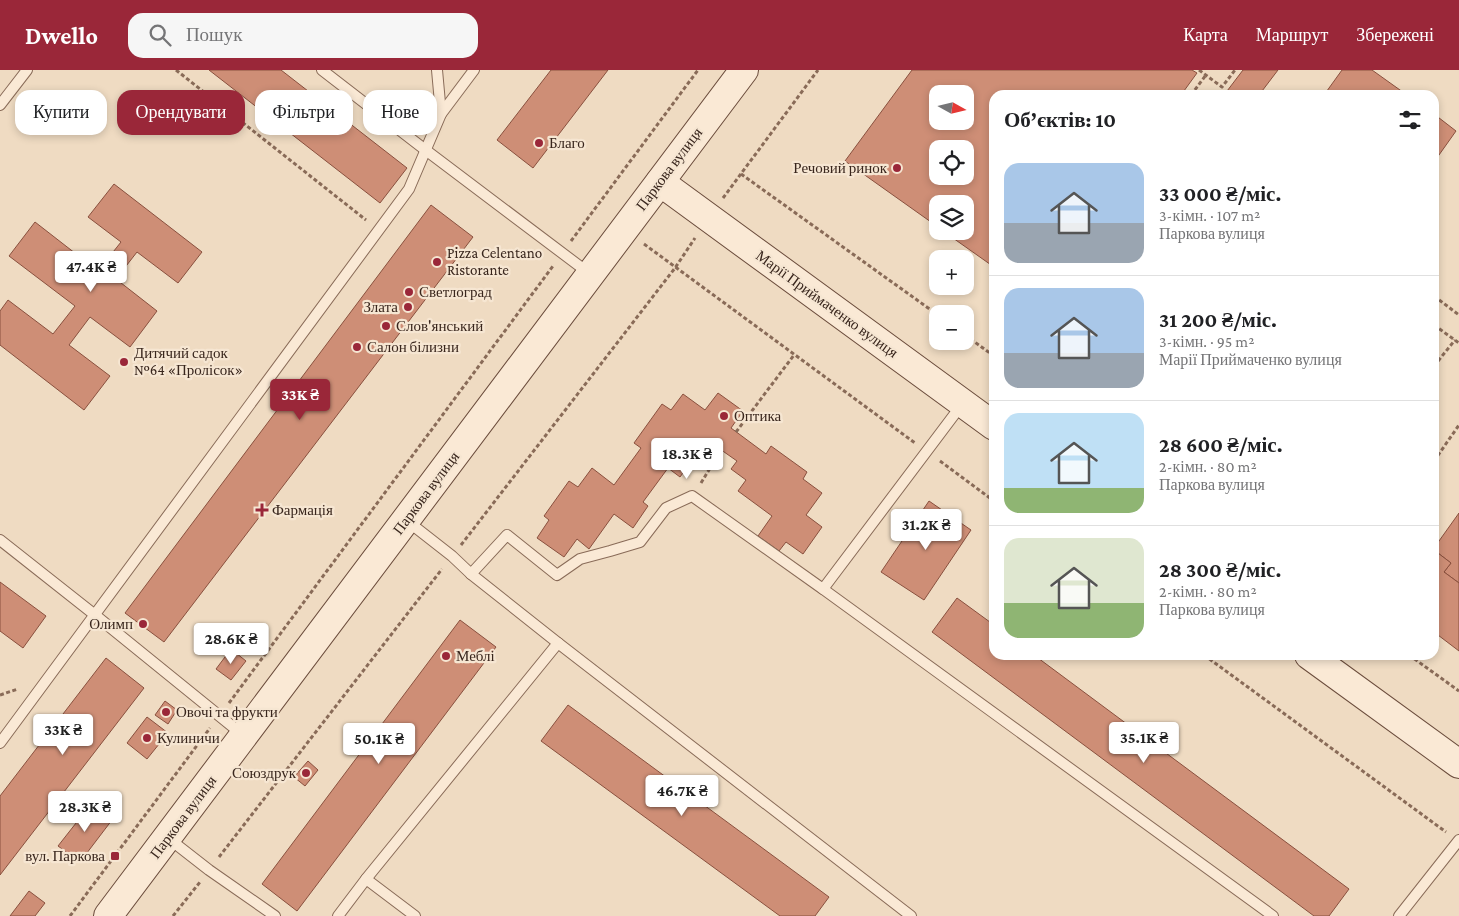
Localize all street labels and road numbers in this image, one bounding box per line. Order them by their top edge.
street label: Паркова вулиця [633,124,705,213]
street label: Марії Приймаченко вулиця [753,247,901,361]
street label: Паркова вулиця [390,448,462,537]
street label: Паркова вулиця [147,772,219,861]

